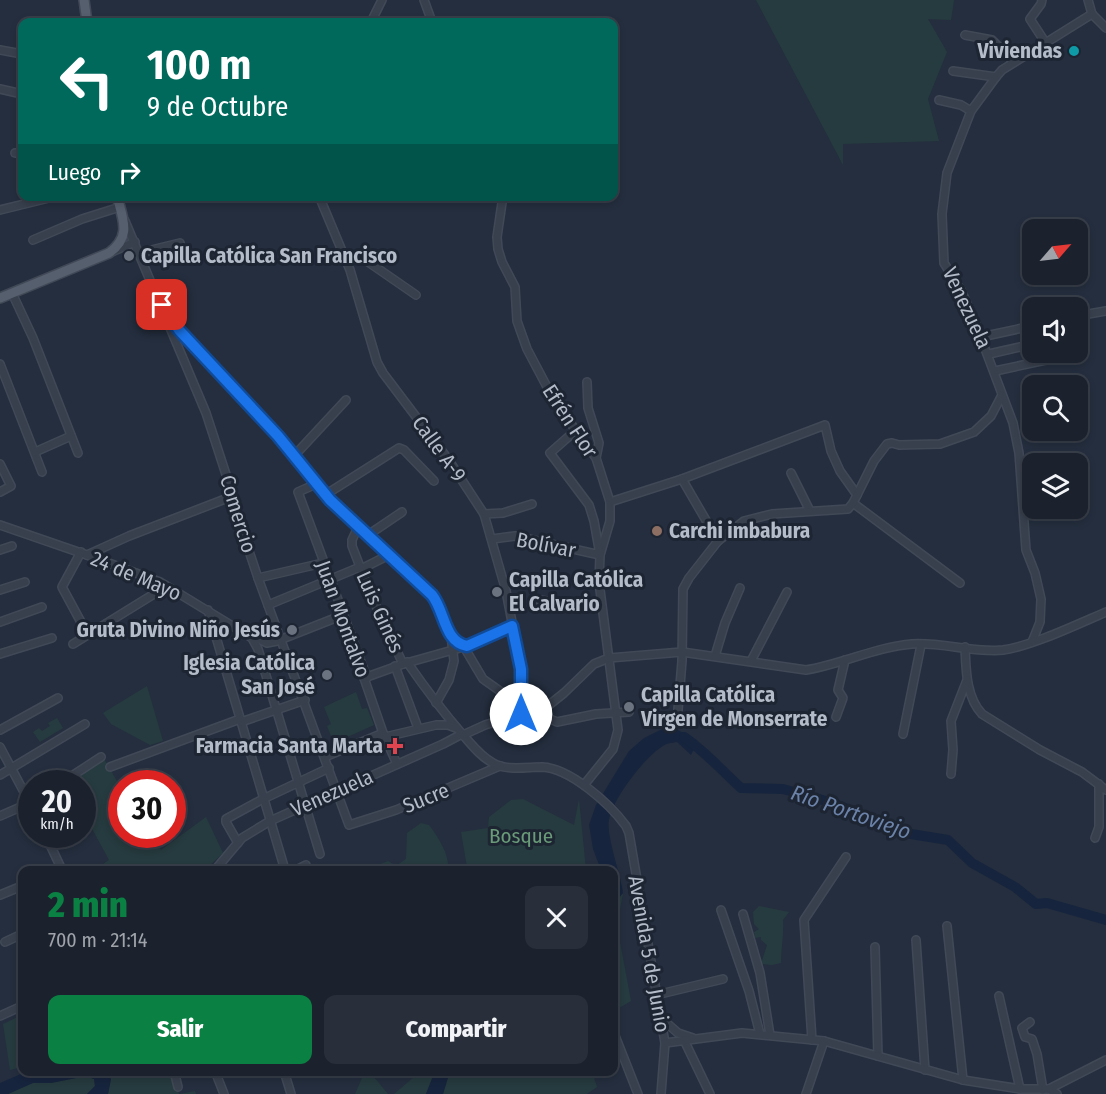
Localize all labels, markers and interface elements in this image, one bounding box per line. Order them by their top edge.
place label: Viviendas [977,38,1062,64]
text: 100 m [147,40,251,90]
icon: left [48,42,126,120]
marker: Viviendas [1067,44,1081,58]
text: 9 de Octubre [147,91,288,123]
icon: right [113,156,146,189]
text: Luego [48,159,101,186]
north arrow [1022,219,1088,285]
map controls [1022,219,1088,519]
place label: Capilla Católica San Francisco [141,243,397,269]
marker: Capilla Católica San Francisco [122,249,136,263]
street label: Venezuela [937,263,997,353]
pin [136,279,187,330]
icon: arrive [145,288,178,321]
button: sound [1022,297,1088,363]
button: search [1022,375,1088,441]
street label: Efrén Flor [537,380,604,463]
street label: Calle A-9 [406,411,472,487]
button: layers [1022,453,1088,519]
street label: Comercio [214,472,262,556]
place label: Carchi imbabura [669,518,810,544]
marker: Carchi imbabura [650,524,664,538]
street label: Bolívar [514,527,579,564]
street label: 24 de Mayo [87,545,185,607]
street label: Juan Montalvo [310,557,376,681]
street label: Luis Ginés [350,567,410,657]
place label: Capilla Católica El Calvario [509,567,643,617]
marker: Capilla Católica El Calvario [490,585,504,599]
place label: Gruta Divino Niño Jesús [77,617,280,643]
marker: Gruta Divino Niño Jesús [285,623,299,637]
place label: Iglesia Católica San José [183,650,315,700]
marker: Iglesia Católica San José [320,668,334,682]
position arrow [489,682,553,746]
place label: Capilla Católica Virgen de Monserrate [640,682,828,732]
marker: Capilla Católica Virgen de Monserrate [622,700,636,714]
place label: Farmacia Santa Marta [196,733,383,759]
marker: Farmacia Santa Marta [388,739,402,753]
street label: Venezuela [287,763,377,823]
speed limit sign: 30 [108,770,186,848]
street label: Sucre [399,777,453,819]
water label: Río Portoviejo [788,779,914,845]
text: 20 [42,784,72,820]
text: km/h [40,815,74,833]
park label: Bosque [489,823,553,849]
street label: Avenida 5 de Junio [622,874,676,1034]
text: 2 min [48,883,128,927]
button: close [525,886,588,949]
text: 700 m · 21:14 [48,928,148,952]
button: Salir [48,995,312,1064]
button: Compartir [324,995,588,1064]

